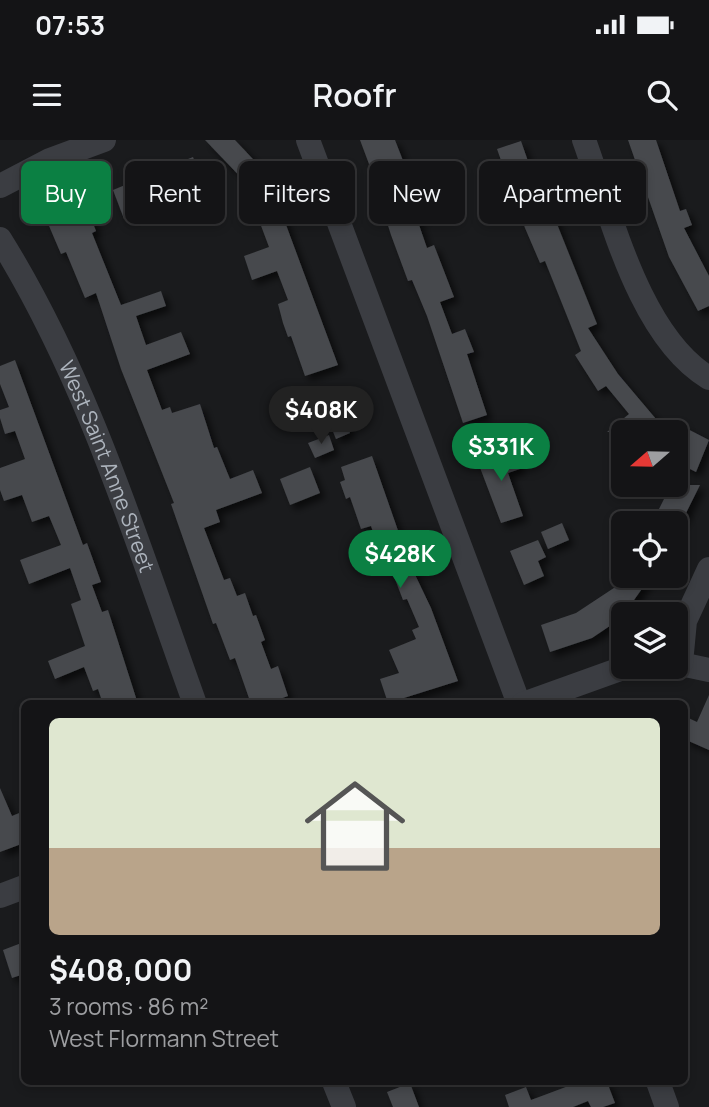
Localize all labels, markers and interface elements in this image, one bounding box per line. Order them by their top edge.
text: 07:53 [35,7,105,43]
text: Roofr [312,73,397,117]
icon: menu [28,76,66,114]
icon: search [643,76,681,114]
chip: Buy [21,161,111,224]
chip: Rent [125,161,225,224]
chip: Filters [239,161,355,224]
chip: New [369,161,465,224]
chip: Apartment [479,161,646,224]
street label: West Saint Anne Street [53,356,161,576]
pin: $408K [272,386,370,446]
text: $408K [285,393,357,425]
north arrow [611,420,688,497]
map controls [611,420,688,679]
pin: $331K [452,424,550,483]
text: $331K [468,430,534,462]
button: locate [611,511,688,588]
pin: $428K [351,531,449,590]
text: $428K [364,537,436,569]
button: layers [611,602,688,679]
icon: home [292,763,418,889]
text: $408,000 [49,949,193,990]
text: 3 rooms · 86 m² [49,990,209,1022]
text: West Flormann Street [49,1022,279,1054]

